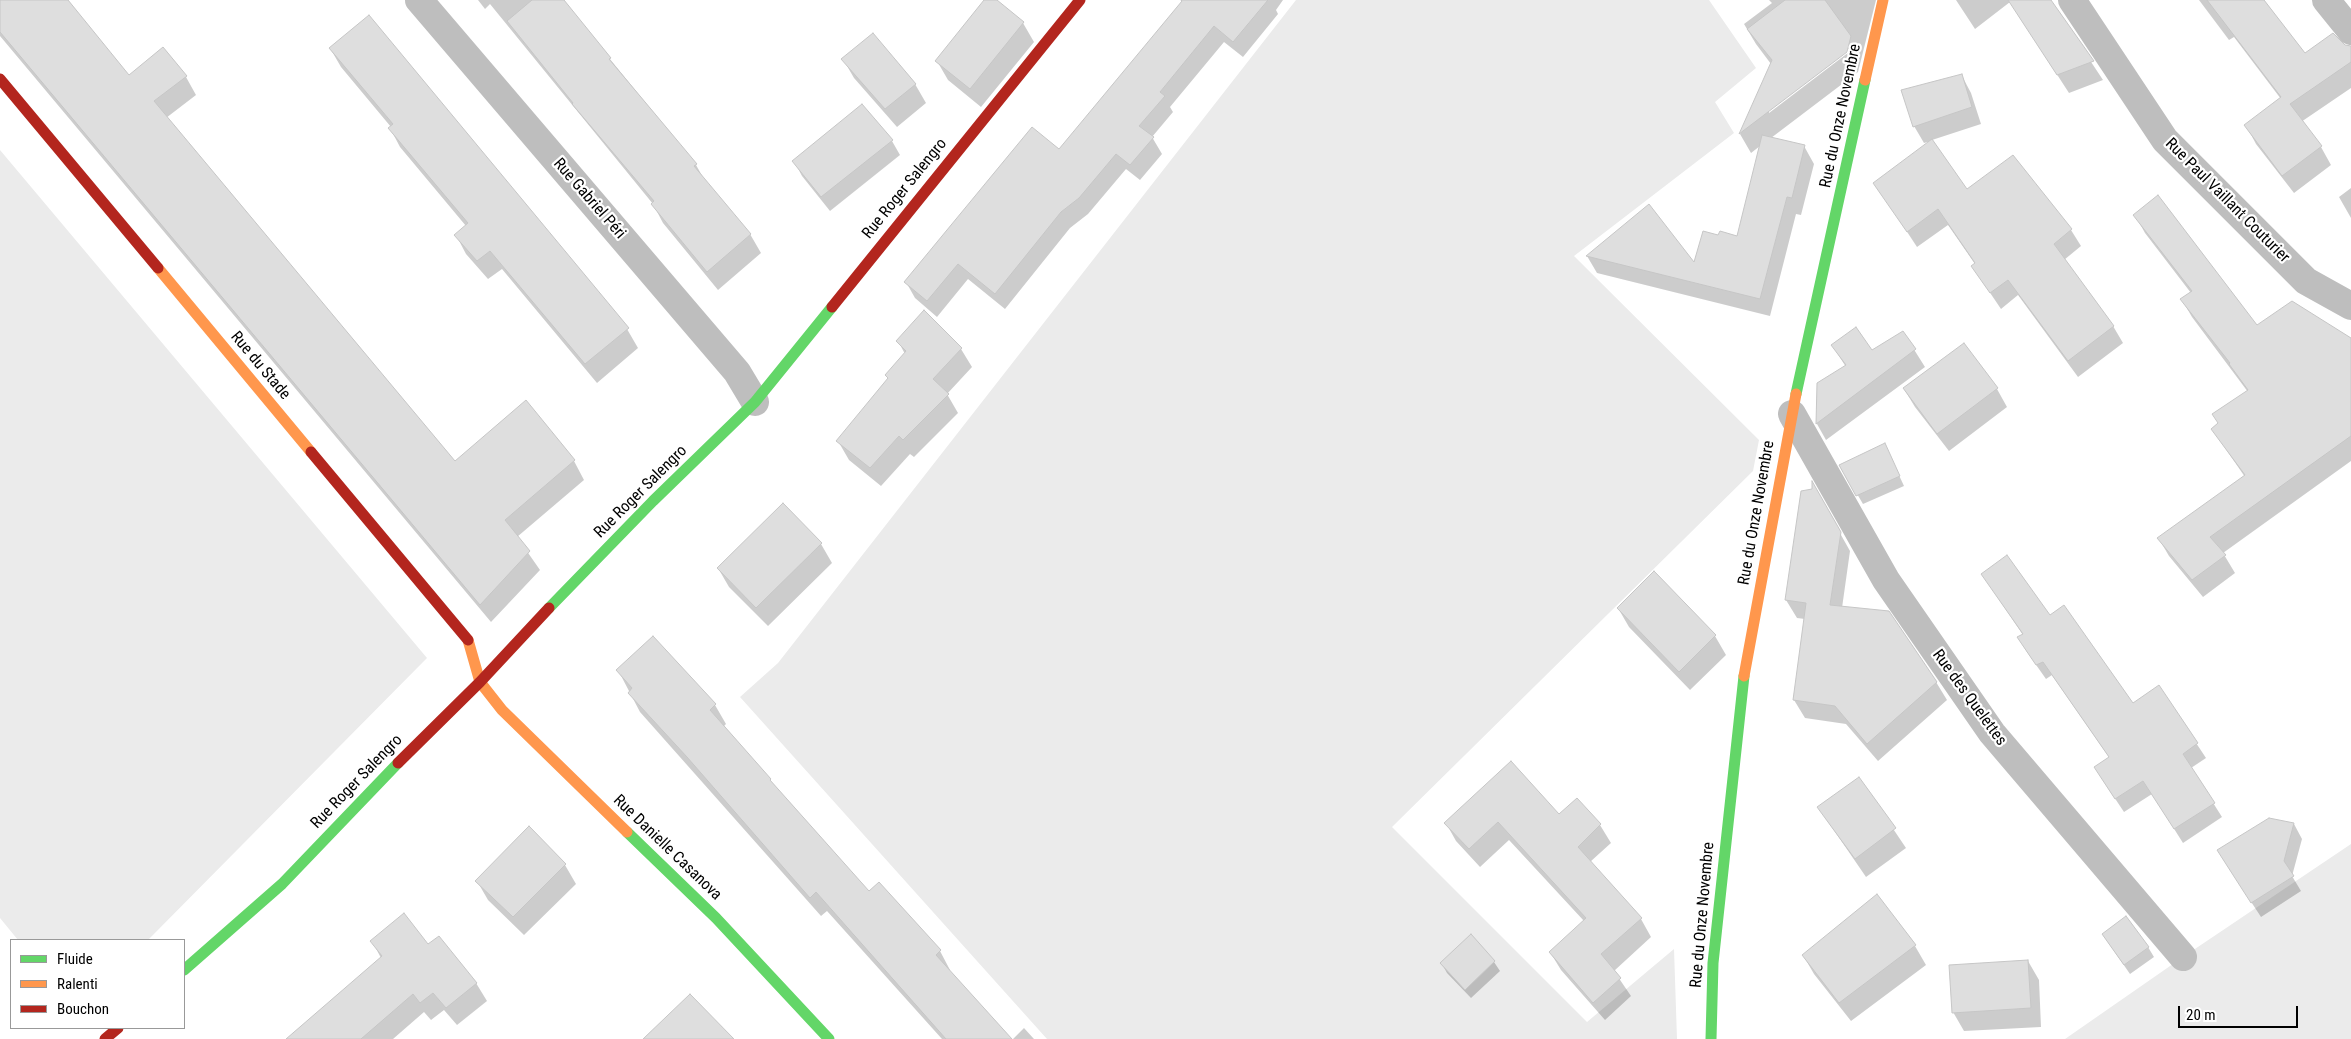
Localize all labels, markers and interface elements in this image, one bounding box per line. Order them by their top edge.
street label: Rue du Onze Novembre [1816,42,1866,190]
street label: Rue Roger Salengro [859,135,951,243]
street label: Rue Paul Vaillant Couturier [2161,135,2293,267]
street label: Rue Gabriel Péri [549,155,629,243]
street label: Rue du Stade [226,328,294,404]
street label: Rue du Onze Novembre [1735,439,1779,587]
street label: Rue Roger Salengro [591,442,691,542]
street label: Rue des Quelettes [1928,646,2010,750]
street label: Rue Roger Salengro [307,731,407,833]
street label: Rue Danielle Casanova [609,791,725,905]
street label: Rue du Onze Novembre [1687,841,1719,989]
legend [10,939,185,1029]
text: Fluide [57,950,93,968]
text: Ralenti [57,975,98,993]
scale bar [2181,996,2301,1028]
text: Bouchon [57,1000,109,1018]
text: 20 m [2186,1006,2216,1024]

